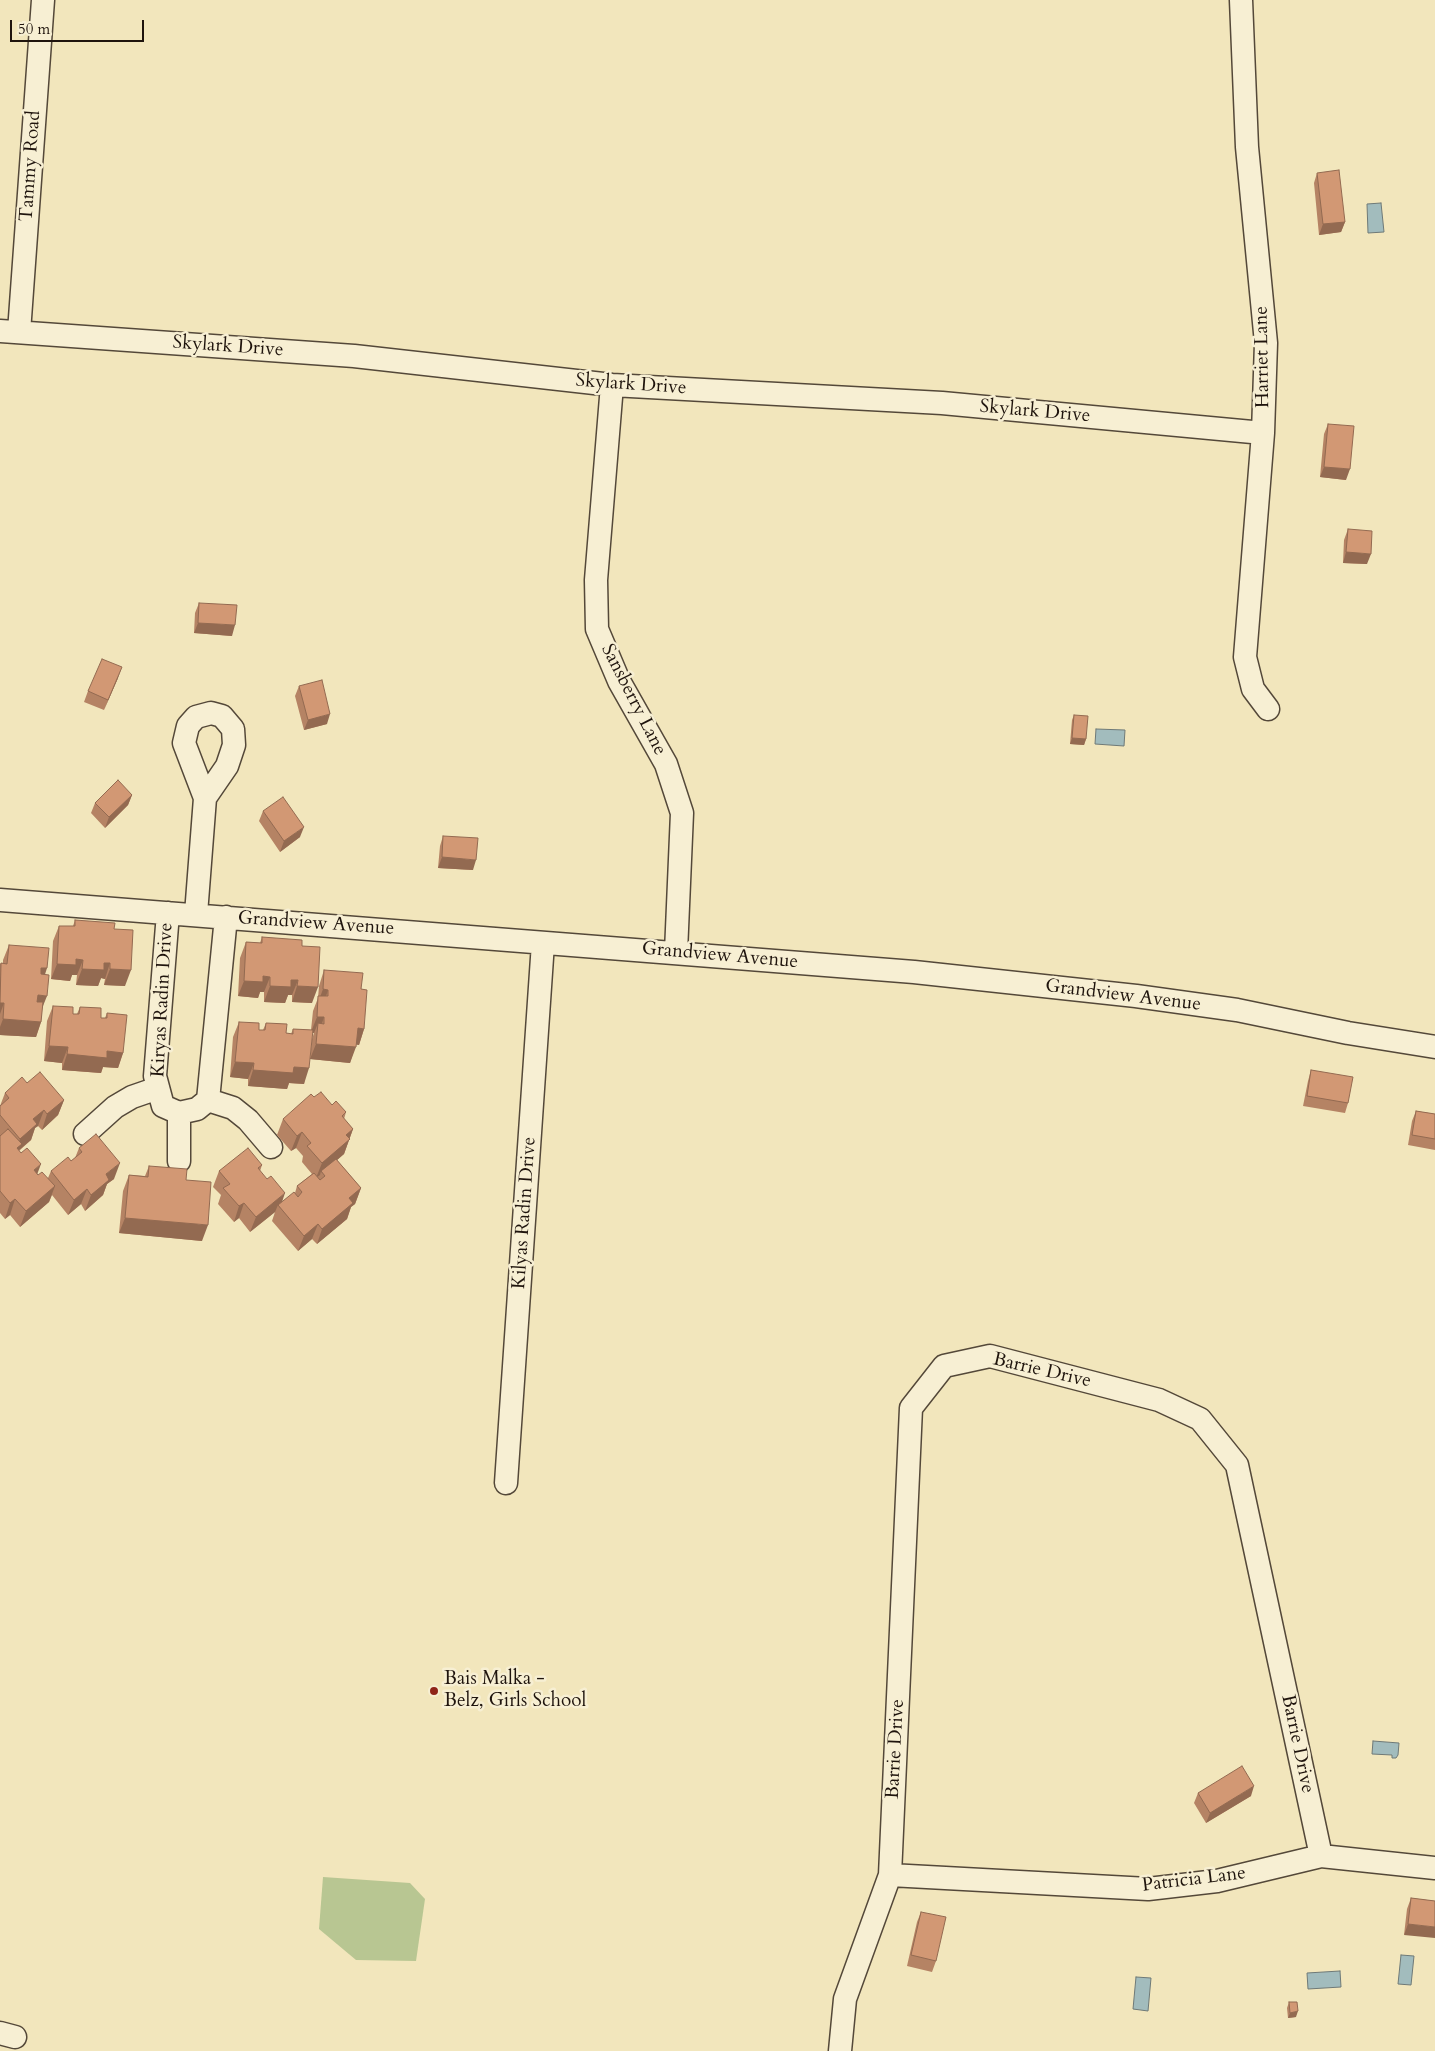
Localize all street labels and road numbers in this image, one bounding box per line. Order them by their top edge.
street label: Tammy Road [16,110,46,222]
street label: Harriet Lane [1251,306,1275,408]
street label: Skylark Drive [172,332,284,362]
street label: Skylark Drive [575,370,687,400]
street label: Skylark Drive [979,396,1091,428]
street label: Sansberry Lane [595,641,671,759]
street label: Grandview Avenue [237,907,395,941]
street label: Kiryas Radin Drive [148,922,178,1078]
street label: Grandview Avenue [641,938,799,974]
street label: Grandview Avenue [1044,975,1202,1017]
street label: Kilyas Radin Drive [508,1136,542,1290]
street label: Barrie Drive [991,1349,1093,1393]
street label: Barrie Drive [1275,1693,1319,1795]
street label: Barrie Drive [882,1698,910,1800]
street label: Patricia Lane [1141,1862,1247,1898]

